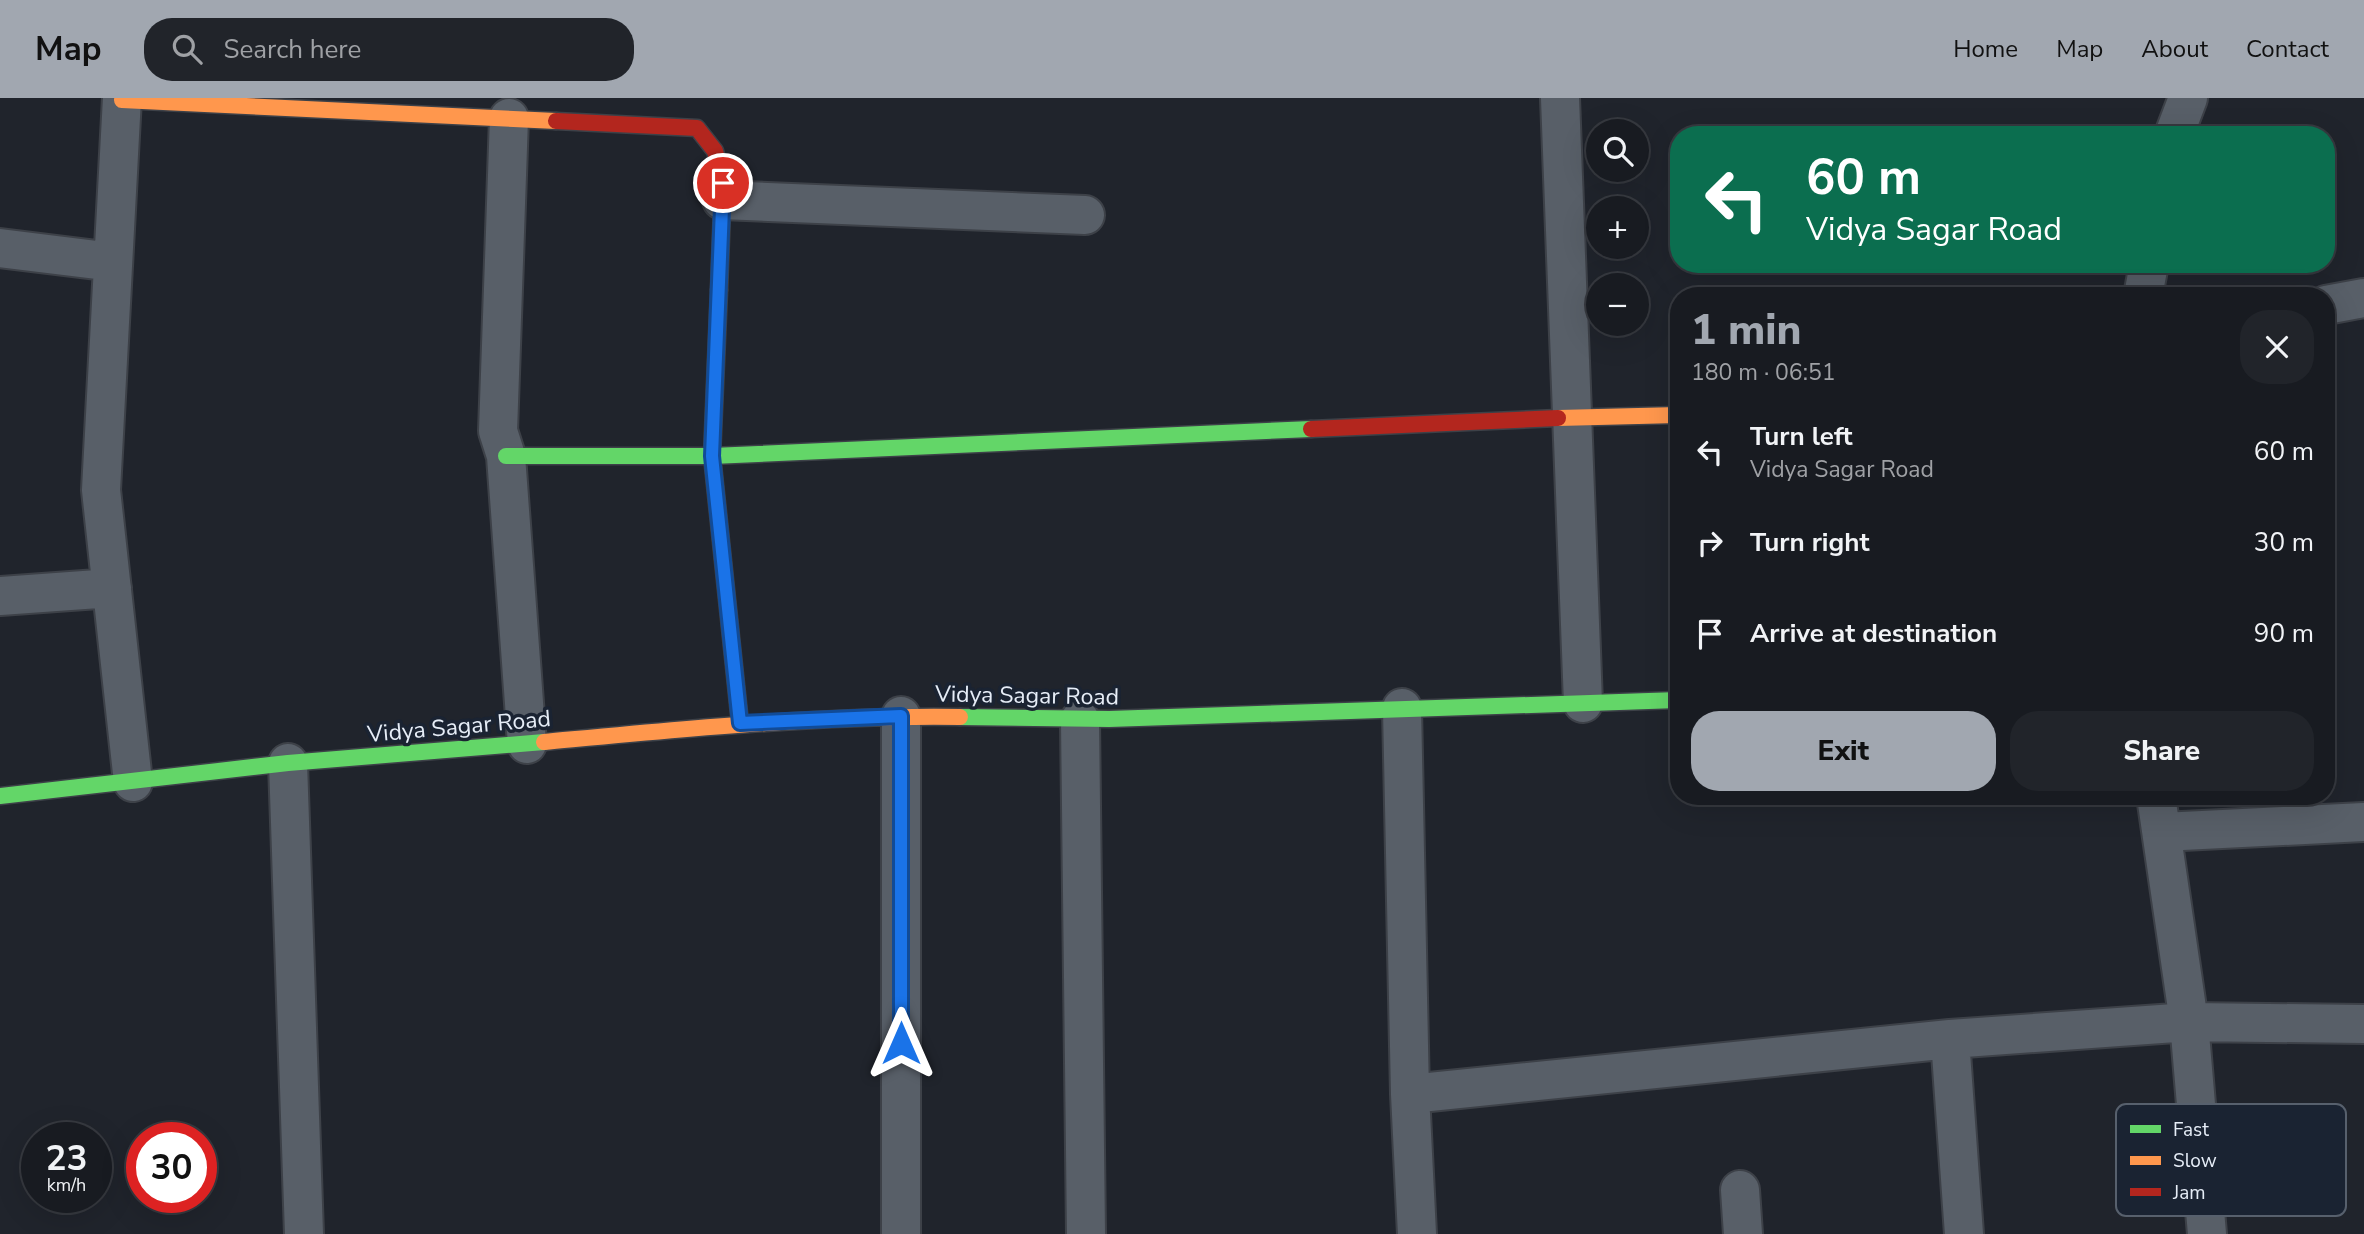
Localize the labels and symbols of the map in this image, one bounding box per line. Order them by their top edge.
pin [693,153,753,213]
street label: Vidya Sagar Road [934,678,1119,713]
street label: Vidya Sagar Road [365,703,552,750]
position arrow [864,1006,938,1080]
legend [2116,1104,2346,1216]
text: Fast [2173,1117,2209,1143]
speed limit sign: 30 [126,1122,217,1213]
text: Slow [2173,1148,2217,1174]
text: Jam [2172,1180,2206,1206]

